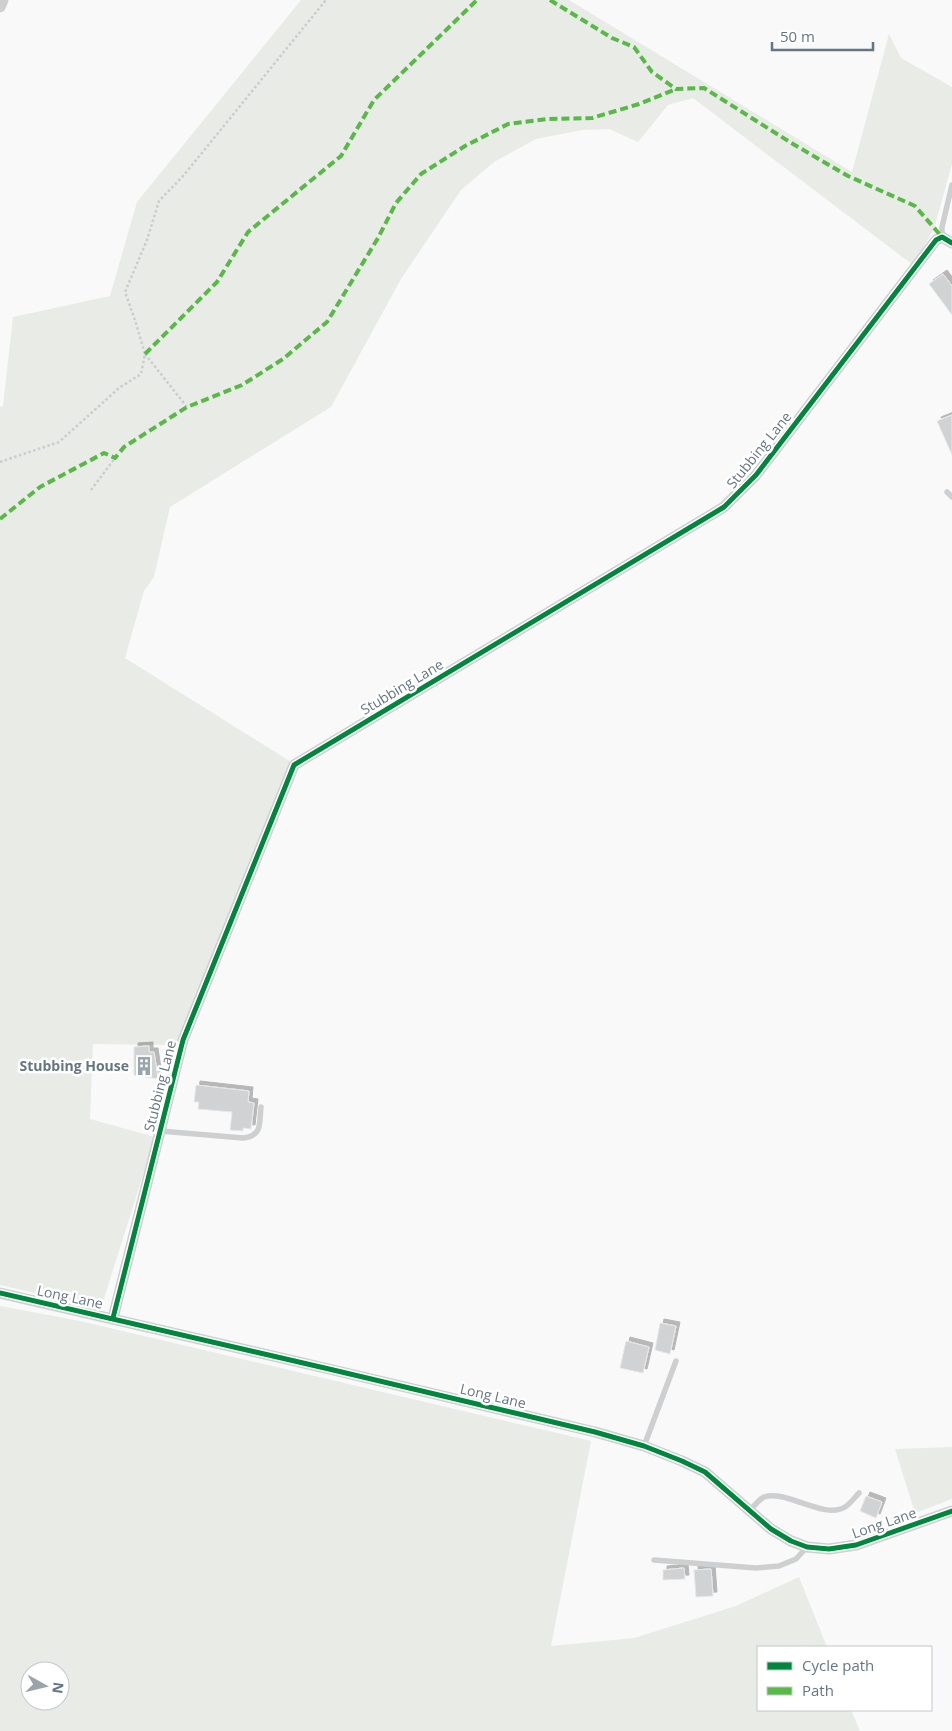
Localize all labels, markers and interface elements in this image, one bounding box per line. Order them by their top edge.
scale bar [772,20,873,52]
text: 50 m [780,26,815,46]
street label: Stubbing Lane [722,407,795,492]
street label: Stubbing Lane [357,654,447,719]
street label: Stubbing Lane [139,1038,180,1133]
building icon: Stubbing House [133,1055,155,1077]
place label: Stubbing House [19,1056,129,1075]
street label: Long Lane [35,1280,105,1313]
street label: Long Lane [458,1379,528,1412]
street label: Long Lane [849,1503,919,1542]
legend [757,1646,932,1711]
text: Cycle path [802,1655,874,1675]
north arrow [20,1661,70,1711]
text: Path [802,1680,834,1700]
text: N [48,1681,69,1695]

